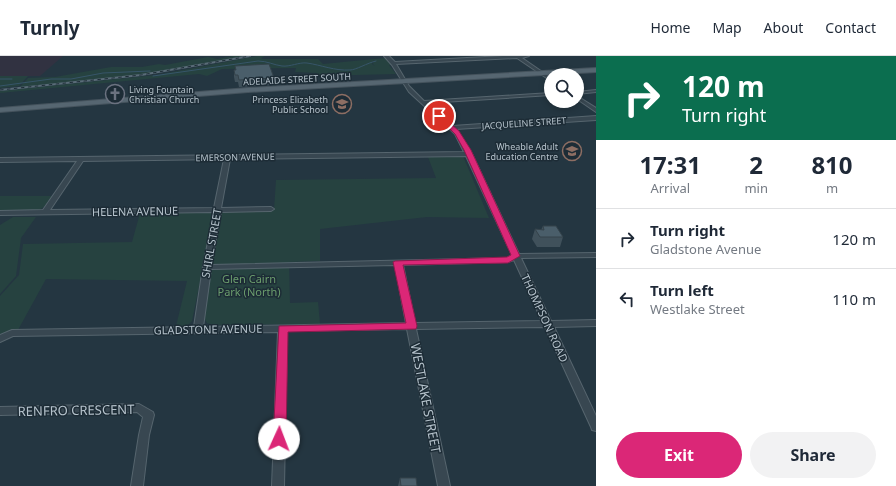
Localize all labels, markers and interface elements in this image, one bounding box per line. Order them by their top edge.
text: Turnly [20,15,80,41]
text: Home [651,18,690,37]
text: Map [712,18,742,37]
text: About [764,18,803,37]
text: Contact [825,18,876,37]
text: 120 m [682,67,765,105]
map controls [544,68,584,108]
button: search [544,68,584,108]
street label: ADELAIDE STREET SOUTH [243,70,351,88]
icon: right [616,72,668,124]
church icon: Living Fountain Christian Church [104,83,126,105]
place label: Living Fountain Christian Church [129,83,199,106]
place label: Princess Elizabeth Public School [252,93,328,116]
school or university icon: Princess Elizabeth Public School [331,93,353,115]
pin [422,99,456,133]
text: Turn right [682,103,766,127]
icon: arrive [428,105,450,127]
street label: JACQUELINE STREET [480,114,567,133]
place label: Wheable Adult Education Centre [485,140,559,163]
school or university icon: Wheable Adult Education Centre [561,140,583,162]
text: 17:31 [639,148,701,181]
text: 2 [749,148,763,181]
text: 810 [811,148,853,181]
street label: EMERSON AVENUE [195,150,275,164]
text: Arrival [650,179,690,197]
text: min [744,179,768,197]
text: m [826,179,838,197]
street label: HELENA AVENUE [92,203,178,219]
street label: SHIRL STREET [197,207,225,279]
text: Turn right [650,220,725,240]
icon: right [616,228,638,250]
text: 120 m [832,229,876,249]
text: Gladstone Avenue [650,240,761,258]
park label: Glen Cairn Park (North) [217,271,281,299]
street label: THOMPSON ROAD [518,271,572,365]
text: Turn left [650,280,714,300]
icon: left [616,288,638,310]
text: 110 m [832,289,876,309]
text: Westlake Street [650,300,745,318]
street label: GLADSTONE AVENUE [154,321,262,337]
street label: WESTLAKE STREET [407,342,446,455]
street label: RENFRO CRESCENT [17,400,135,420]
position arrow [258,418,300,460]
button: Exit [616,432,742,478]
button: Share [750,432,876,478]

